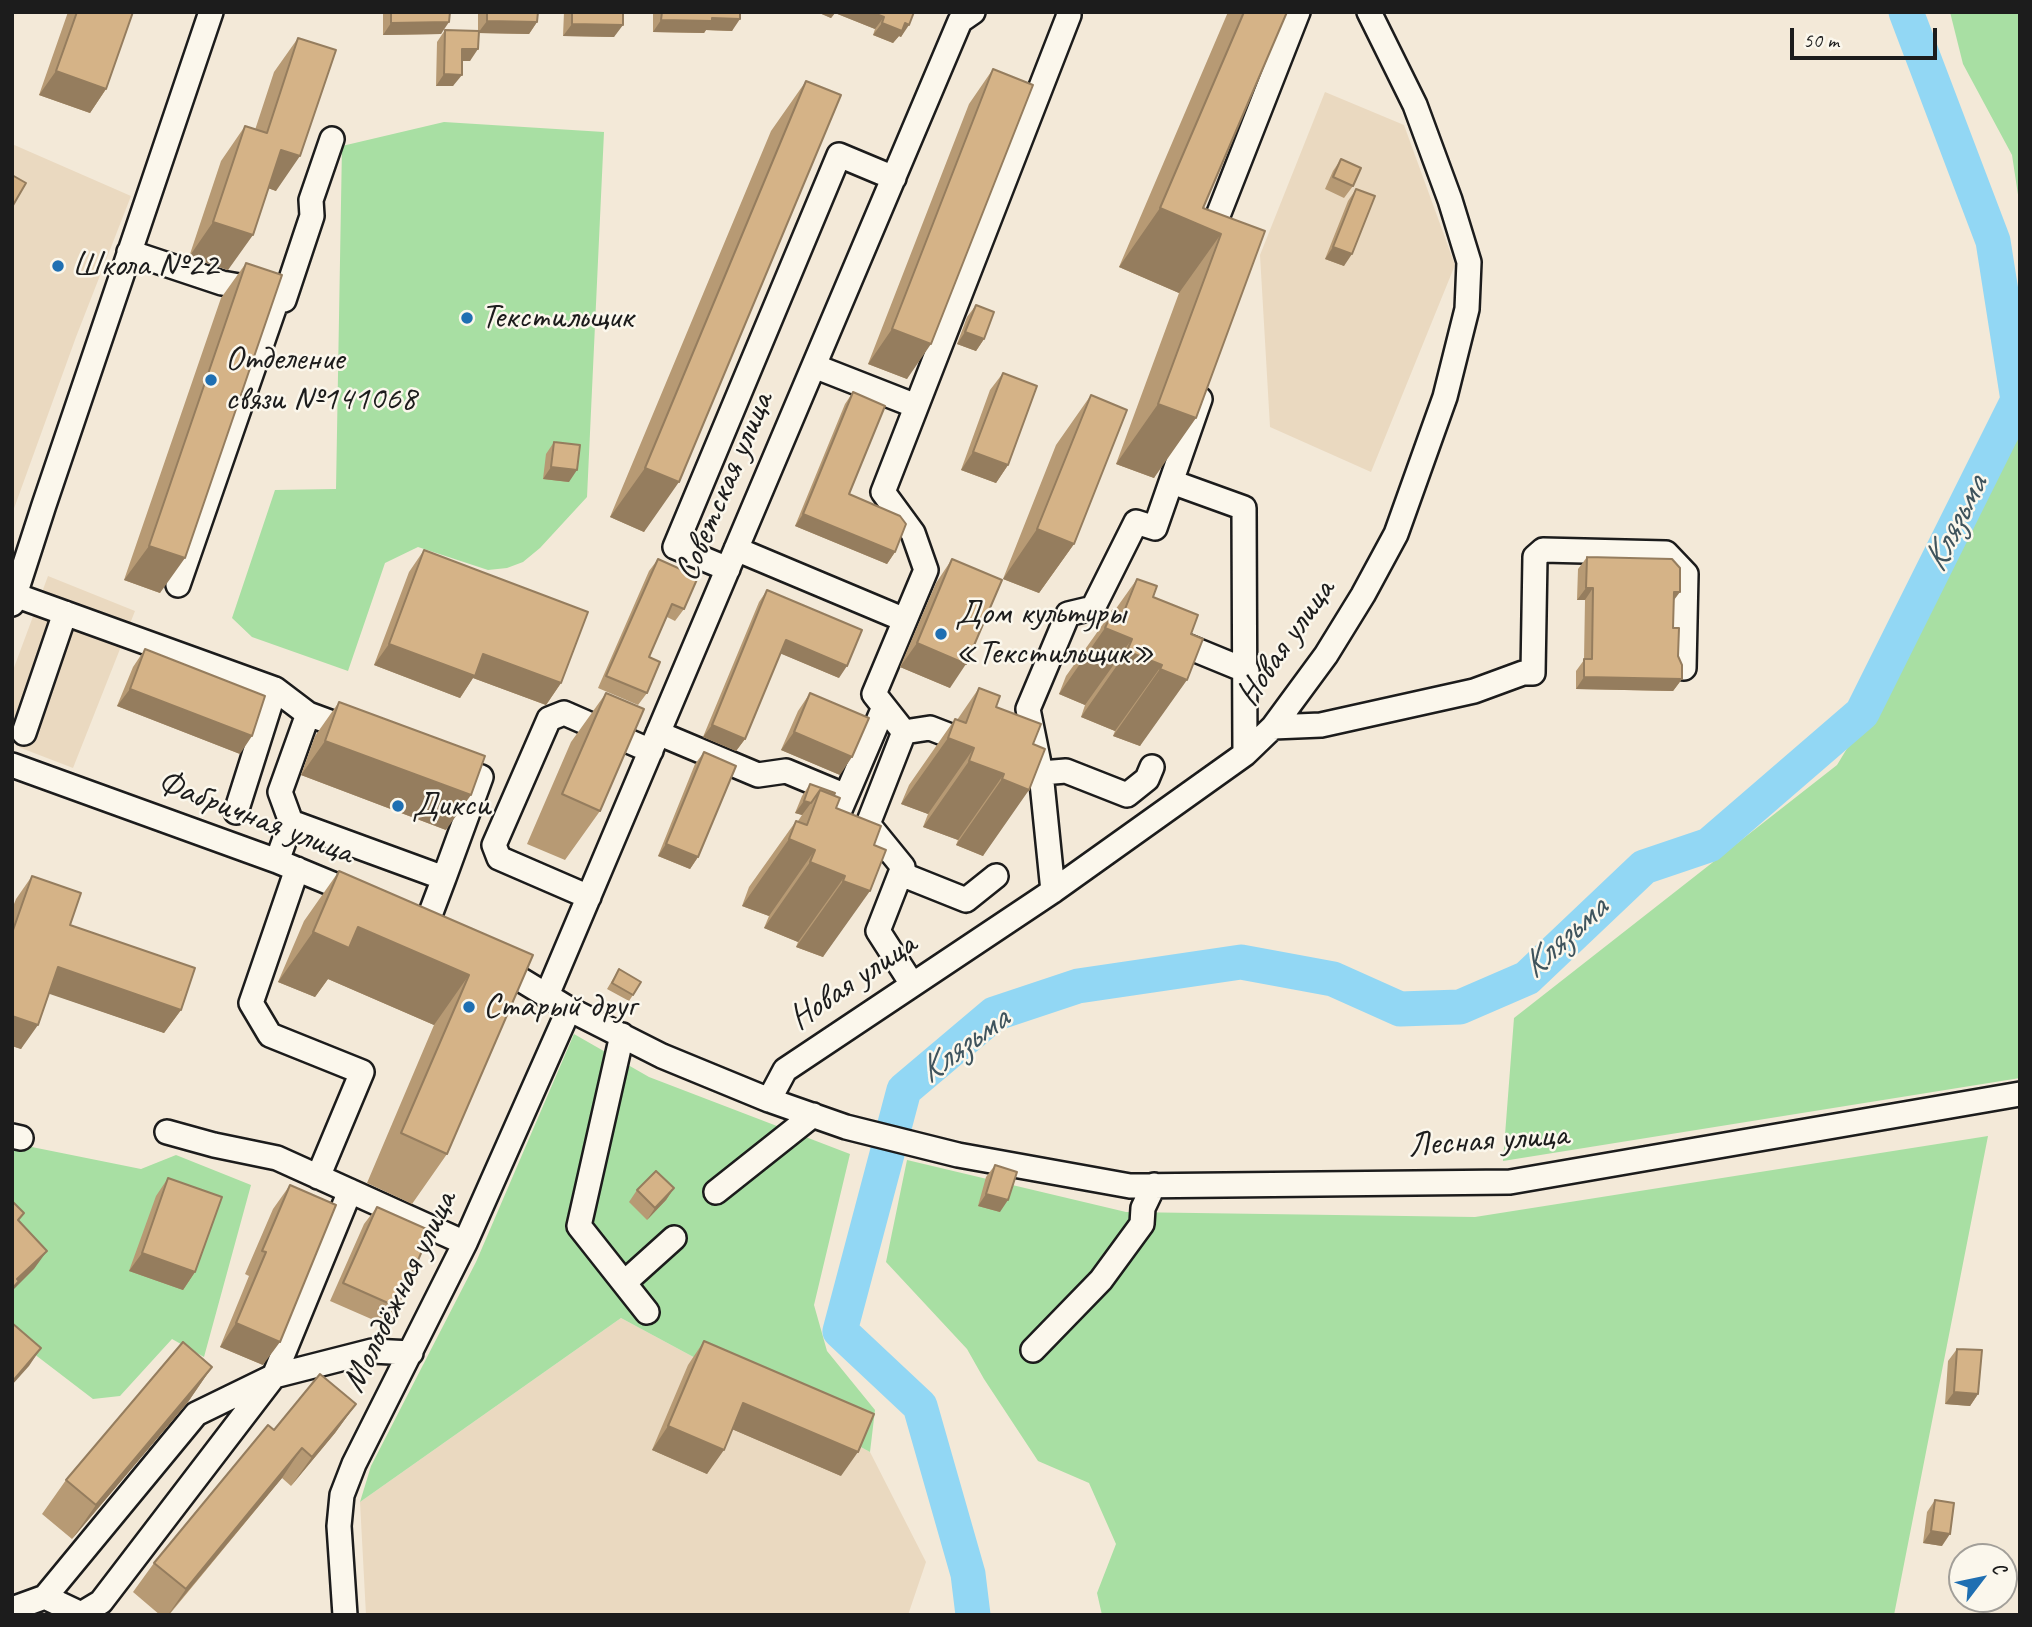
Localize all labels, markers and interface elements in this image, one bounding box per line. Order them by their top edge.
scale bar [1794,14,1941,58]
text: 50 m [1803,27,1839,53]
place label: Школа №22 [72,245,218,287]
marker: Школа №22 [50,258,66,274]
place label: Текстильщик [481,297,633,339]
marker: Текстильщик [459,310,475,326]
place label: Отделение связи №141068 [225,339,416,421]
marker: Отделение связи №141068 [203,372,219,388]
street label: Советская улица [666,386,784,588]
water label: Клязьма [1913,469,1999,579]
street label: Новая улица [1227,572,1345,714]
place label: Дом культуры «Текстильщик» [955,593,1154,675]
marker: Дом культуры «Текстильщик» [933,626,949,642]
street label: Фабричная улица [151,761,359,875]
place label: Дикси [412,785,490,827]
marker: Дикси [390,798,406,814]
water label: Клязьма [1513,888,1617,988]
street label: Новая улица [781,924,925,1040]
place label: Старый друг [483,986,635,1028]
water label: Клязьма [910,998,1018,1094]
marker: Старый друг [461,999,477,1015]
street label: Лесная улица [1407,1114,1569,1168]
street label: Молодёжная улица [333,1185,467,1399]
north arrow [1948,1543,2018,1613]
text: С [1986,1558,2012,1578]

